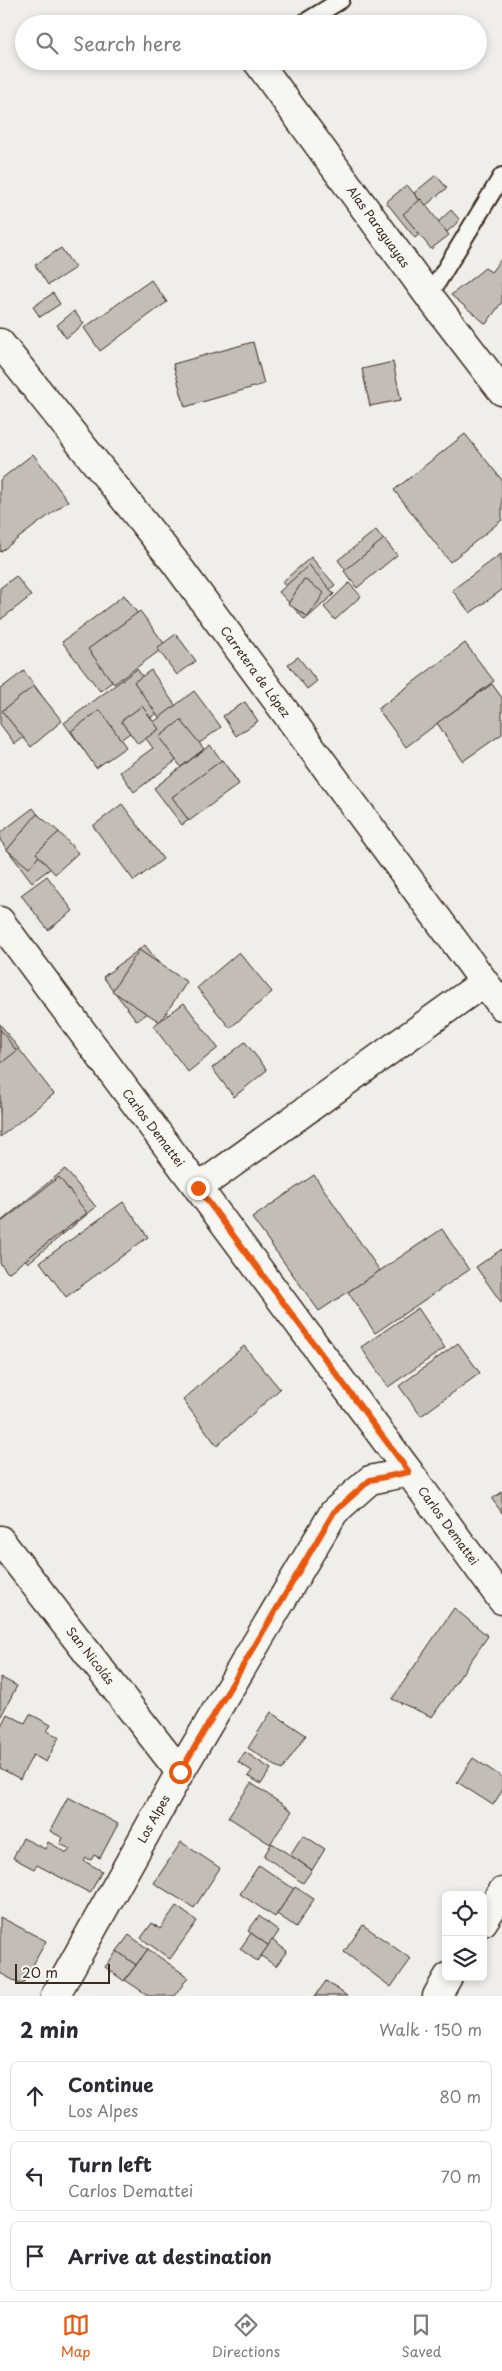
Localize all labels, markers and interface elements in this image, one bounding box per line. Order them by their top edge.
search box [15,15,487,70]
icon: search [33,29,61,57]
text: Search here [73,29,182,57]
street label: Alas Paraguayas [343,182,415,271]
street label: Carretera de López [216,622,295,721]
street label: Carlos Demattei [118,1085,189,1170]
route end [187,1177,210,1200]
street label: Carlos Demattei [414,1482,484,1569]
street label: San Nicolás [62,1623,119,1689]
route start [169,1761,192,1784]
street label: Los Alpes [132,1791,174,1846]
map controls [442,1891,487,1981]
button: locate [442,1891,487,1936]
button: layers [442,1936,487,1981]
scale bar [15,1961,110,1984]
text: 20 m [22,1962,58,1983]
text: 2 min [20,2013,79,2045]
text: Walk · 150 m [379,2017,482,2041]
text: Continue [68,2070,154,2098]
icon: ahead [21,2082,49,2110]
text: 80 m [439,2084,481,2108]
text: Los Alpes [68,2098,138,2122]
text: Turn left [68,2150,152,2178]
icon: left [21,2162,49,2190]
text: 70 m [441,2164,481,2188]
text: Carlos Demattei [68,2178,193,2202]
icon: arrive [21,2242,49,2270]
text: Arrive at destination [68,2242,272,2270]
tab: Map [61,2311,91,2362]
tab: Directions [212,2311,280,2362]
tab: Saved [402,2311,441,2362]

